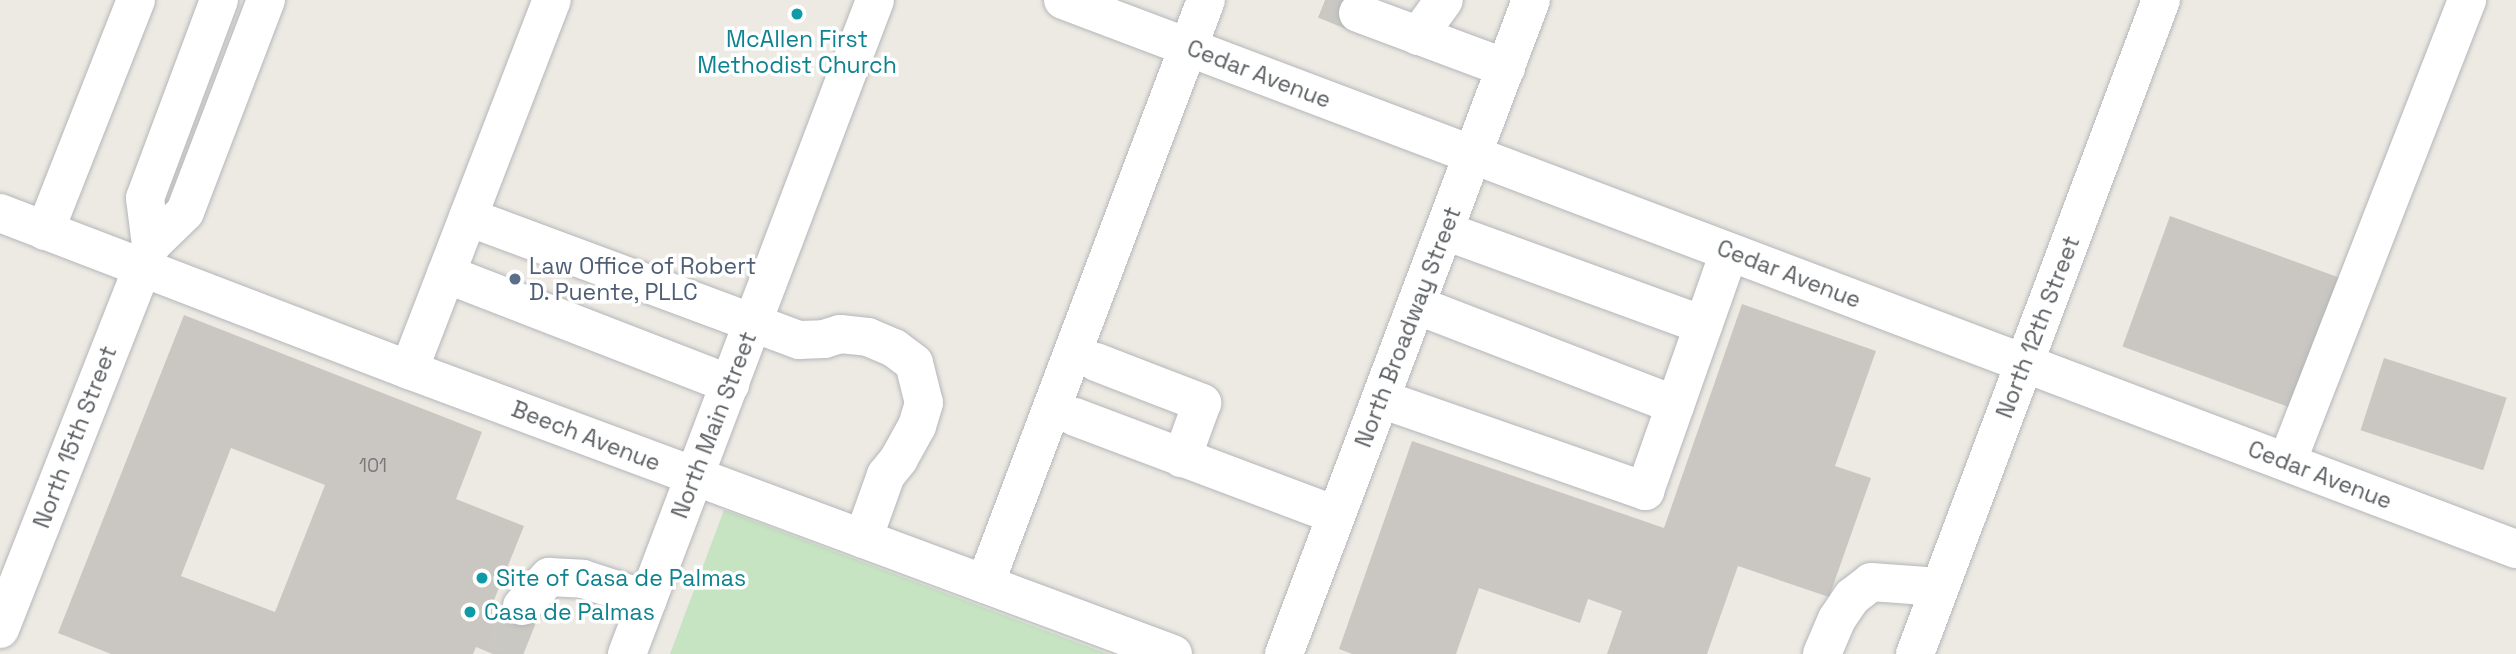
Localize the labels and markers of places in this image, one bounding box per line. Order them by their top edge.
marker: McAllen First Methodist Church [789,6,805,22]
place label: McAllen First Methodist Church [697,25,897,79]
place label: Law Office of Robert D. Puente, PLLC [529,252,756,306]
marker: Law Office of Robert D. Puente, PLLC [507,271,523,287]
place label: Site of Casa de Palmas [496,564,746,592]
marker: Site of Casa de Palmas [474,570,490,586]
place label: Casa de Palmas [484,598,655,626]
marker: Casa de Palmas [462,604,478,620]

